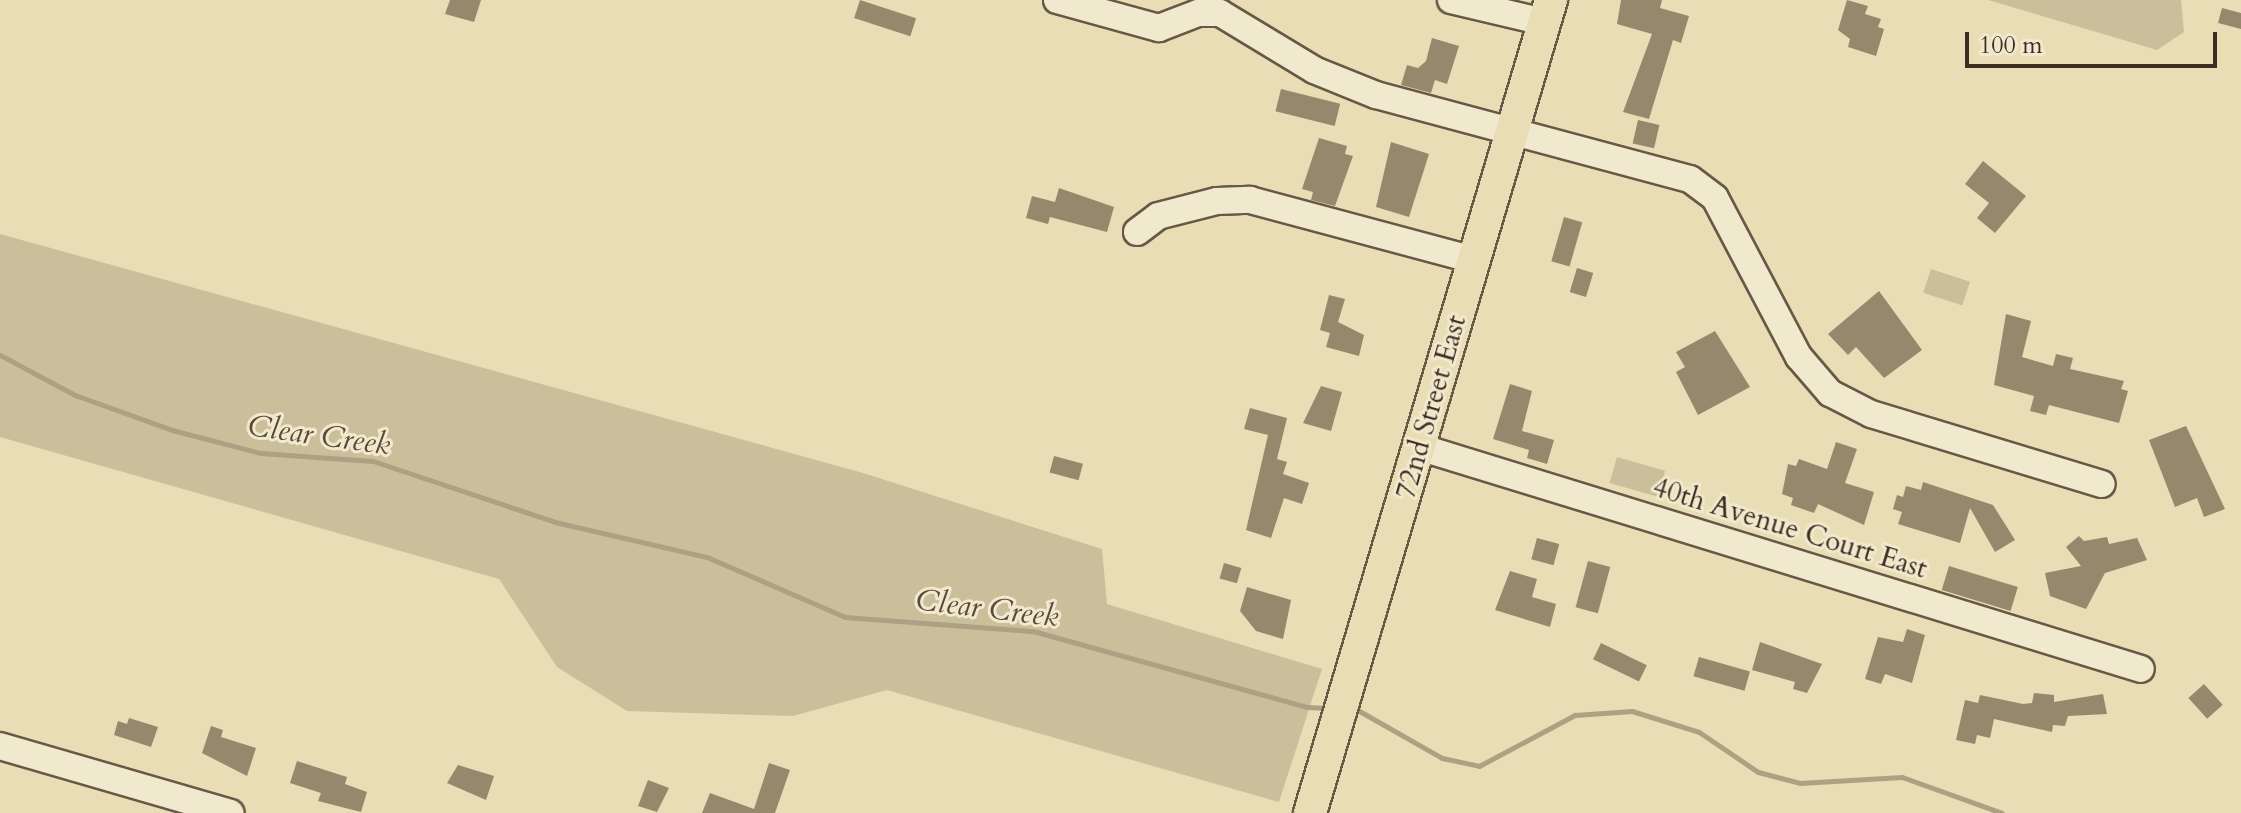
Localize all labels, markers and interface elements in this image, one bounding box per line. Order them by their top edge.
scale bar [1969,16,2221,66]
text: 100 m [1979,29,2043,62]
street label: 72nd Street East [1389,311,1473,503]
water label: Clear Creek [245,408,393,464]
street label: 40th Avenue Court East [1649,470,1931,586]
water label: Clear Creek [914,582,1060,636]

